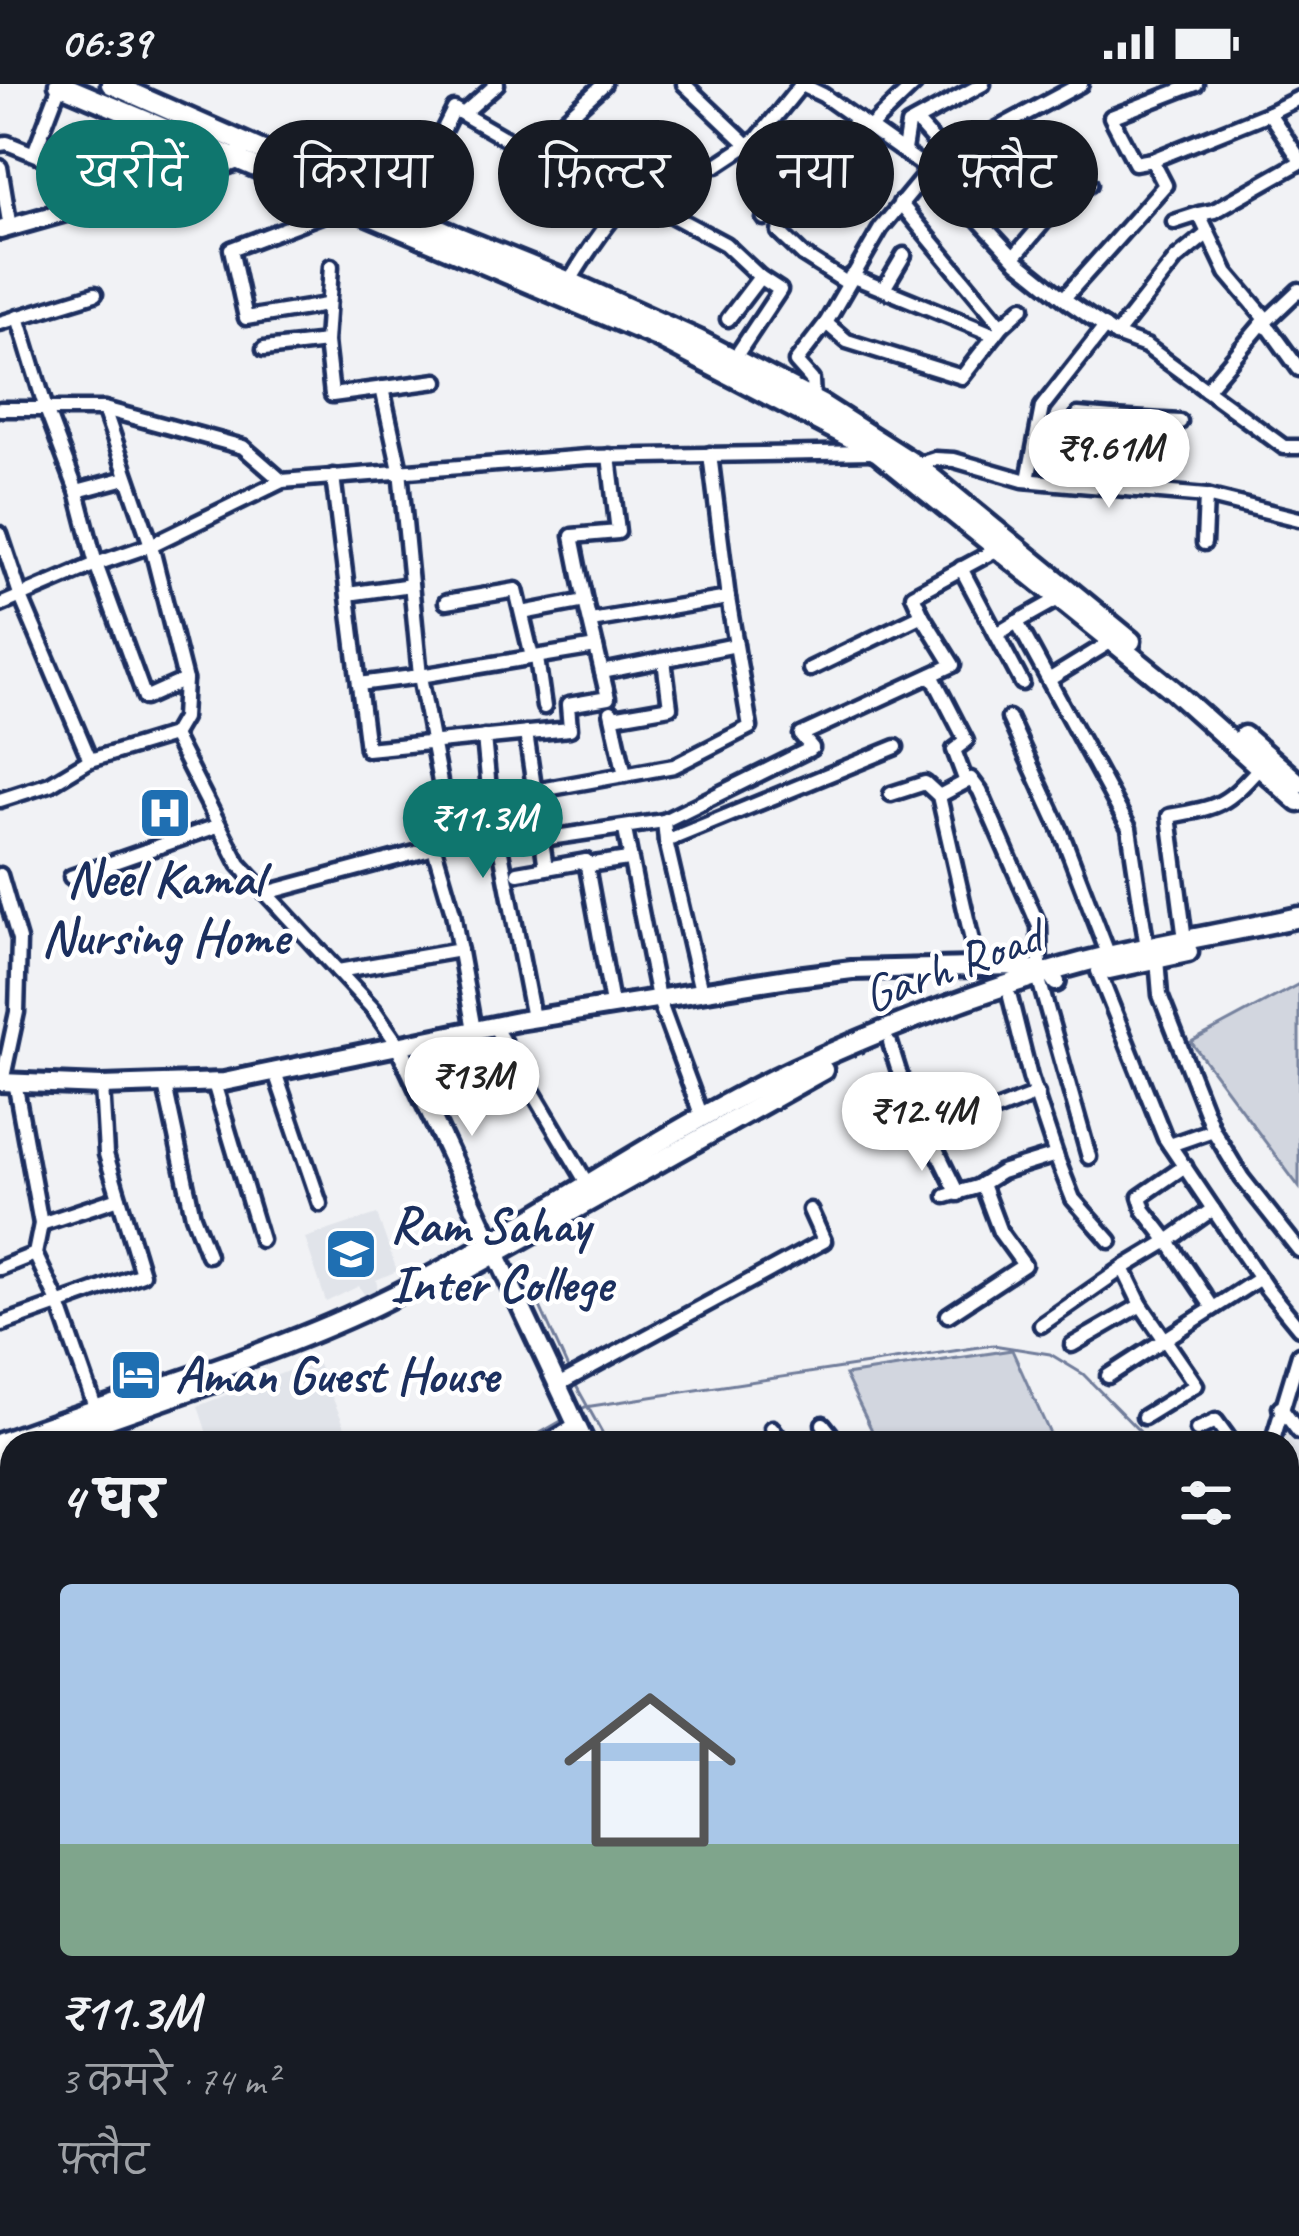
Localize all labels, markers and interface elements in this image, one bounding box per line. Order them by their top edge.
text: 06:39 [60,14,150,71]
chip: खरीदें [36,120,229,228]
chip: किराया [253,120,474,228]
chip: फ़िल्टर [498,120,712,228]
chip: नया [736,120,894,228]
chip: फ़्लैट [918,120,1098,228]
pin: ₹9.61M [1011,409,1207,511]
text: ₹9.61M [1056,423,1162,472]
pin: ₹11.3M [385,779,581,881]
hospital icon: Neel Kamal Nursing Home [137,785,193,841]
text: ₹11.3M [430,793,536,842]
place label: Neel Kamal Nursing Home [42,846,293,969]
street label: Garh Road [854,901,1057,1027]
pin: ₹13M [401,1037,543,1139]
text: ₹13M [431,1051,513,1100]
pin: ₹12.4M [824,1072,1020,1174]
text: ₹12.4M [869,1086,975,1135]
place label: Ram Sahay Inter College [390,1193,617,1316]
school or university icon: Ram Sahay Inter College [323,1226,379,1282]
place label: Aman Guest House [175,1343,502,1407]
hotel icon: Aman Guest House [108,1347,164,1403]
text: 4 घर [60,1468,163,1532]
icon: filters [1173,1470,1239,1536]
icon: home [542,1662,758,1878]
text: ₹11.3M [60,1980,199,2044]
text: 3 कमरे · 74 m² [60,2057,277,2106]
text: फ़्लैट [60,2136,149,2185]

